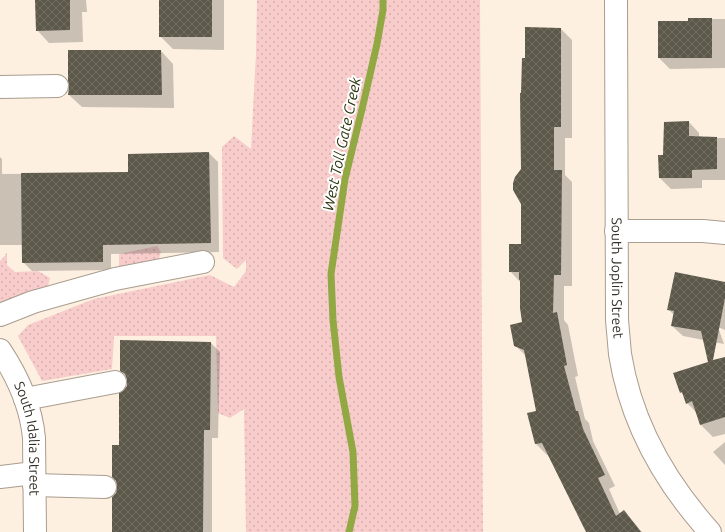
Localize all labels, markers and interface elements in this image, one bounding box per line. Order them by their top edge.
water label: West Toll Gate Creek [319,75,364,212]
street label: South Joplin Street [609,217,627,340]
street label: South Idalia Street [11,379,43,496]

